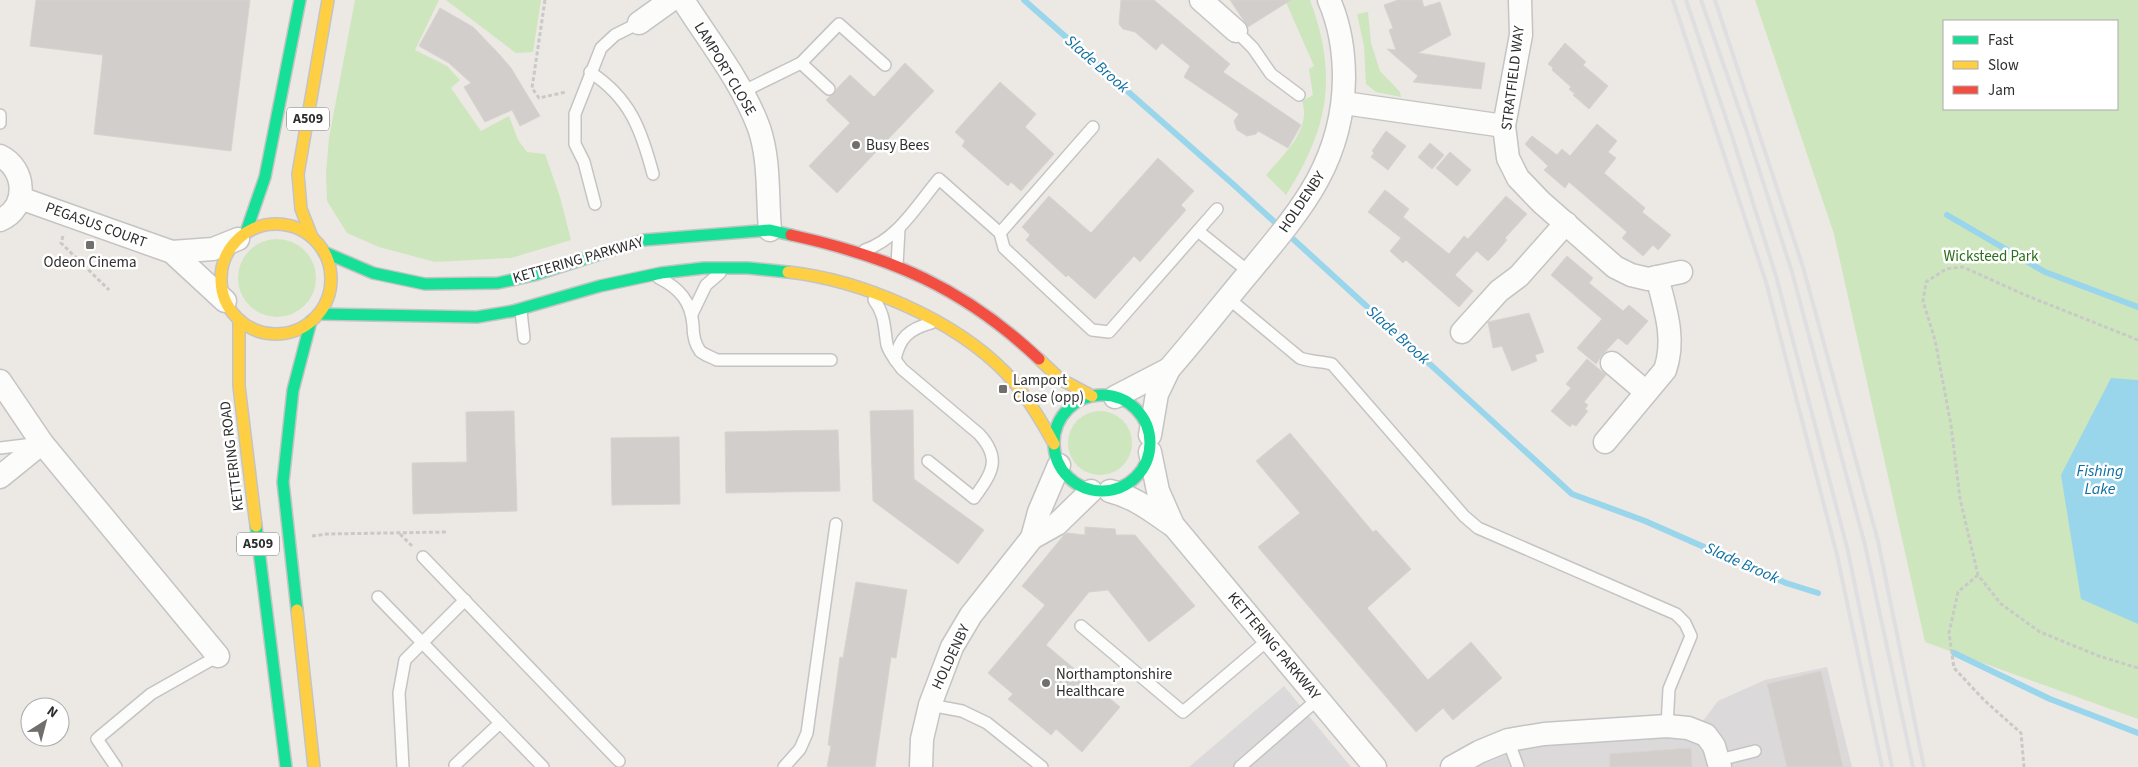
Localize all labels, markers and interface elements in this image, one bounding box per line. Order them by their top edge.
street label: LAMPORT CLOSE [689,18,761,120]
legend [1943,20,2118,110]
street label: STRATFIELD WAY [1496,24,1530,132]
water label: Slade Brook [1060,30,1134,98]
text: Fast [1988,30,2014,51]
text: Slow [1988,55,2019,76]
text: Jam [1988,80,2015,101]
road number: A509 [287,108,329,130]
place label: Busy Bees [866,135,929,156]
marker: Busy Bees [850,139,862,151]
street label: HOLDENBY [1274,167,1331,237]
street label: PEGASUS COURT [42,197,150,253]
street label: KETTERING PARKWAY [510,231,647,289]
marker: Odeon Cinema [84,239,96,251]
park label: Wicksteed Park [1944,246,2039,267]
place label: Odeon Cinema [44,252,136,273]
water label: Slade Brook [1361,301,1435,370]
place label: Lamport Close (opp) [1013,370,1084,408]
marker: Lamport Close (opp) [997,383,1009,395]
street label: KETTERING ROAD [215,400,249,512]
water label: Fishing Lake [2077,460,2123,500]
road number: A509 [237,532,279,556]
water label: Slade Brook [1702,537,1783,589]
street label: KETTERING PARKWAY [1223,588,1326,705]
street label: HOLDENBY [927,620,976,693]
place label: Northamptonshire Healthcare [1056,664,1172,702]
marker: Northamptonshire Healthcare [1040,677,1052,689]
north arrow [20,697,70,747]
text: N [42,701,62,723]

